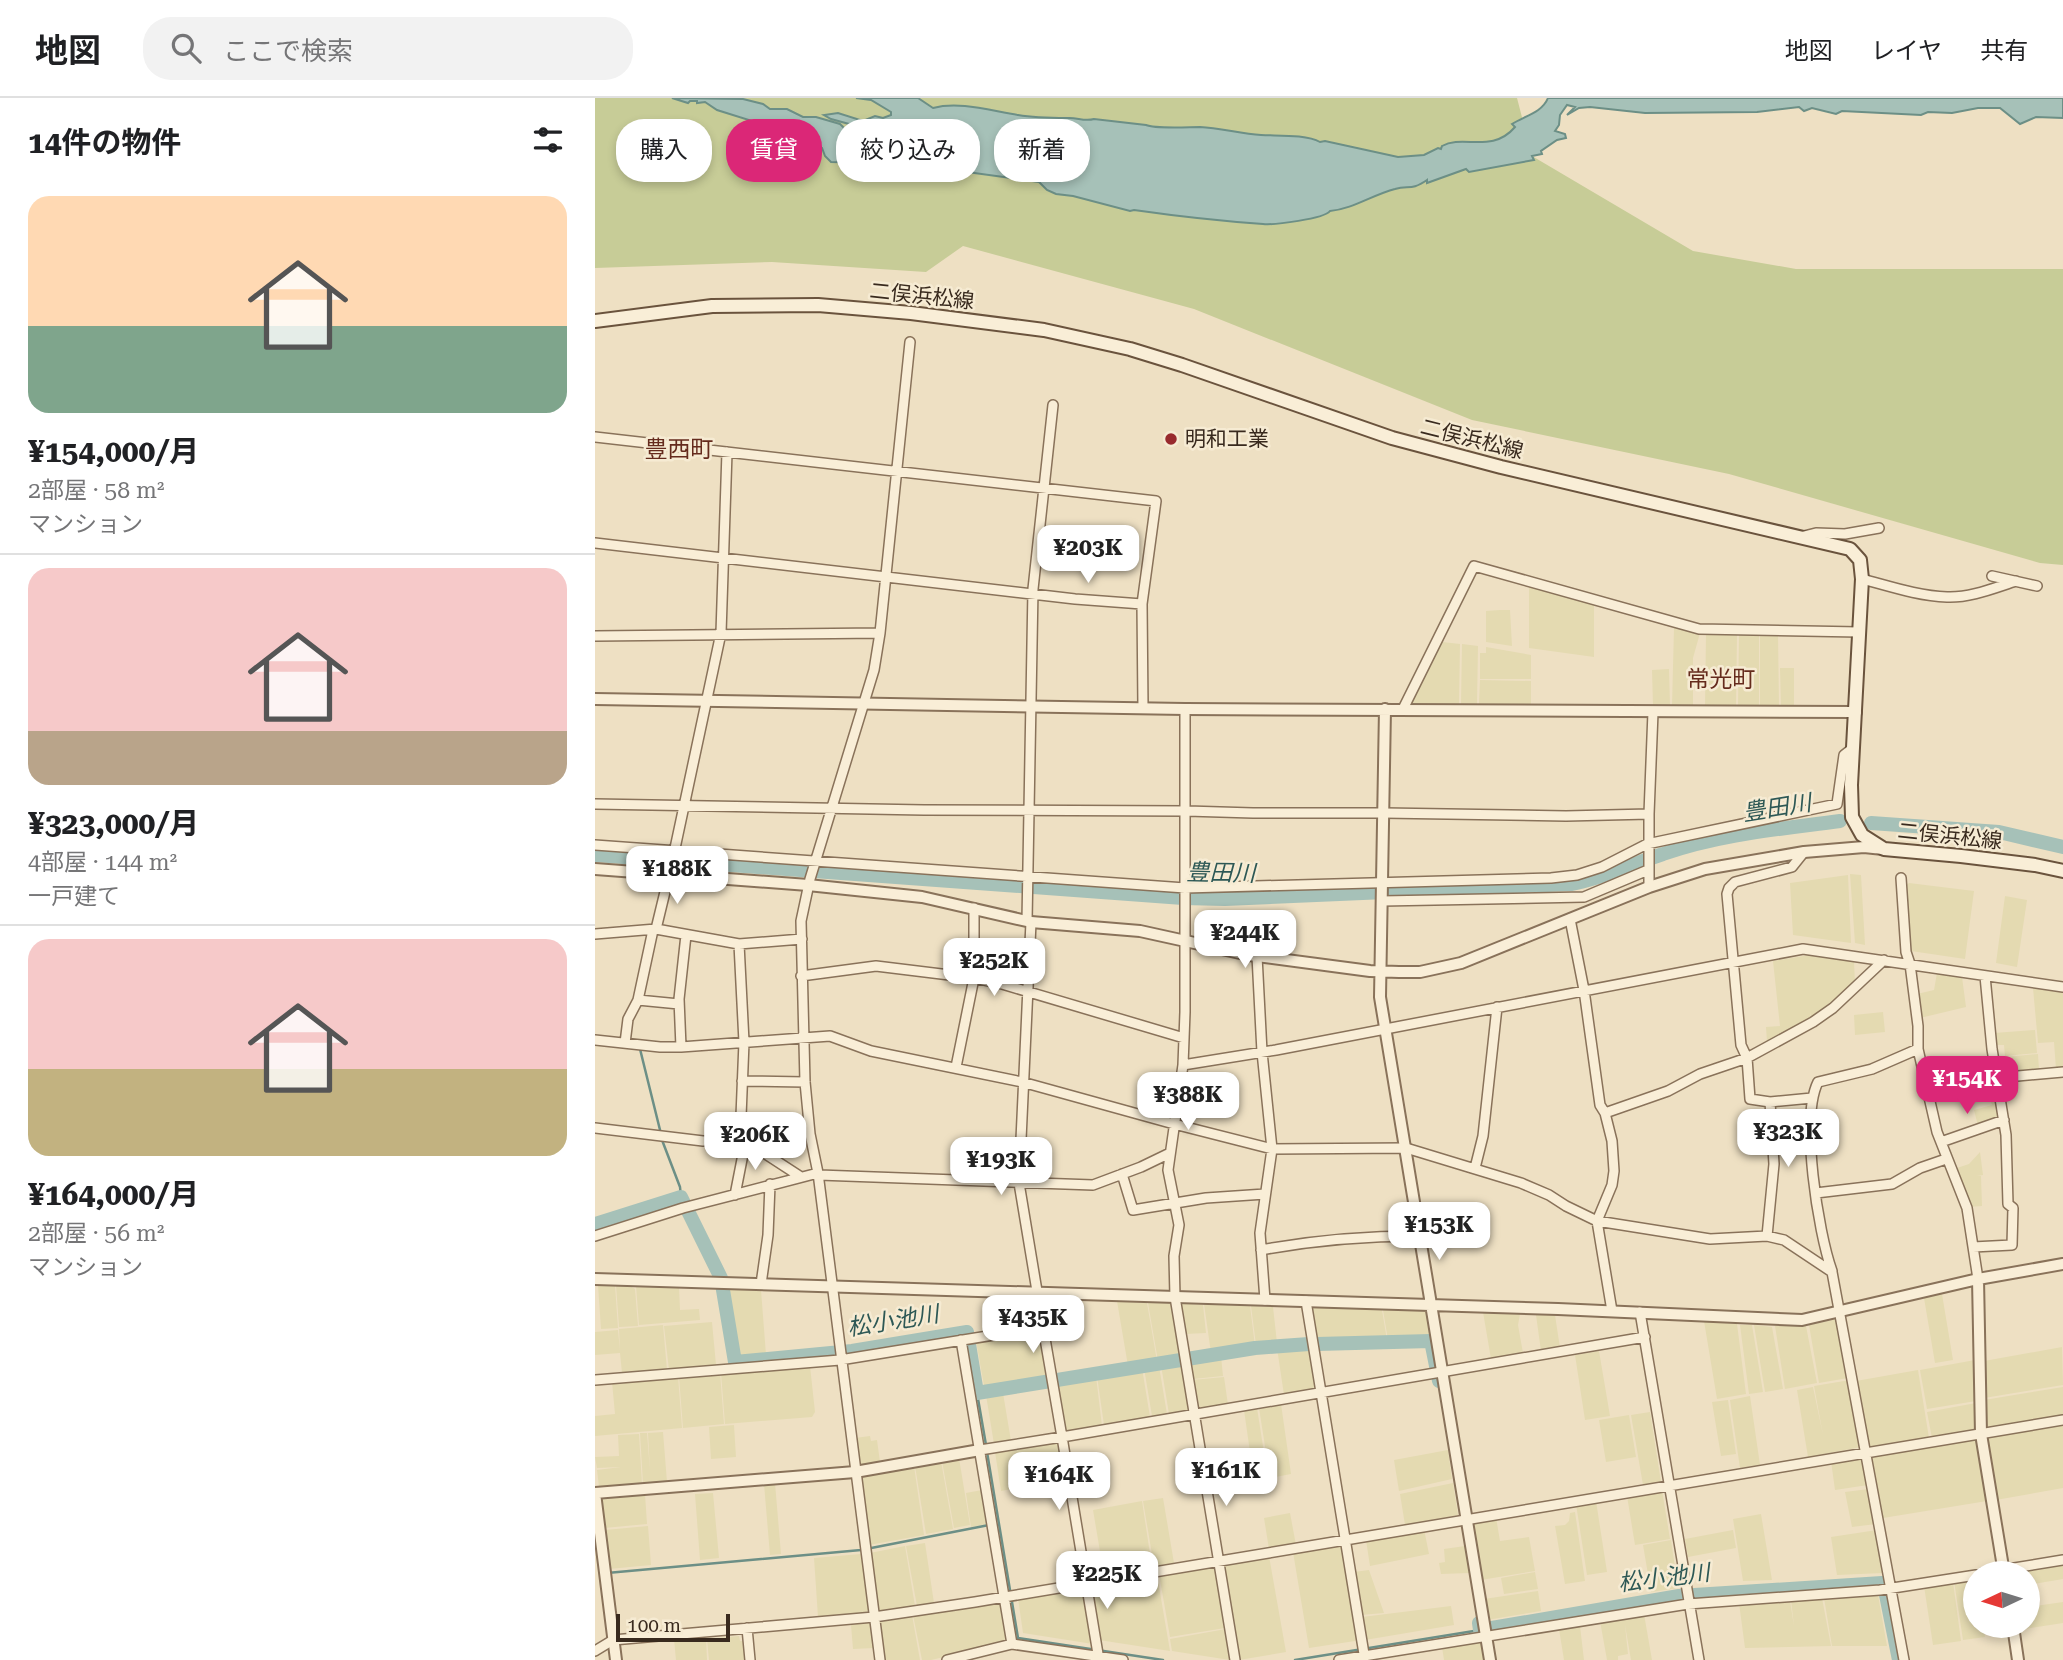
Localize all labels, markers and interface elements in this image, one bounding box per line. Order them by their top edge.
search box [143,17,633,80]
icon: search [167,29,205,67]
text: 地図 [35,31,101,70]
text: ここで検索 [223,36,353,66]
text: 地図 [1785,37,1833,65]
text: レイヤ [1871,37,1942,65]
text: 共有 [1980,37,2028,65]
chip: 購入 [616,119,712,182]
chip: 賃貸 [726,119,822,182]
chip: 絞り込み [836,119,980,182]
chip: 新着 [994,119,1090,182]
icon: filters [529,121,567,159]
text: 14件の物件 [28,125,182,160]
icon: home [235,242,361,368]
street label: 二俣浜松線 [869,279,975,313]
street label: 二俣浜松線 [1418,415,1526,463]
place label: 明和工業 [1185,427,1269,451]
marker: 明和工業 [1163,431,1179,447]
text: ¥154,000/月 [28,434,199,469]
district label: 豊西町 [645,436,714,463]
text: 2部屋 · 58 m² [28,477,164,504]
text: マンション [28,511,143,538]
pin: ¥203K [1039,526,1137,585]
text: ¥203K [1053,534,1123,561]
icon: home [235,614,361,740]
district label: 常光町 [1687,666,1756,693]
water label: 豊田川 [1741,789,1816,827]
text: ¥323,000/月 [28,806,199,841]
street label: 二俣浜松線 [1897,819,2003,853]
pin: ¥188K [628,846,726,906]
text: 4部屋 · 144 m² [28,849,177,876]
text: ¥188K [642,855,712,882]
water label: 豊田川 [1186,859,1259,887]
text: 一戸建て [28,883,120,910]
pin: ¥244K [1196,910,1294,970]
text: ¥244K [1210,919,1280,946]
pin: ¥252K [945,939,1043,998]
text: ¥252K [959,947,1029,974]
icon: home [235,985,361,1111]
pin: ¥154K [1918,1056,2016,1116]
text: ¥154K [1932,1065,2002,1092]
pin: ¥388K [1139,1072,1237,1132]
text: ¥388K [1153,1081,1223,1108]
pin: ¥323K [1739,1110,1837,1169]
pin: ¥206K [706,1112,804,1172]
text: ¥323K [1753,1118,1823,1145]
text: ¥206K [720,1121,790,1148]
pin: ¥193K [952,1138,1050,1197]
text: ¥193K [966,1146,1036,1173]
text: ¥164,000/月 [28,1177,199,1212]
pin: ¥153K [1390,1202,1488,1262]
text: ¥153K [1404,1211,1474,1238]
text: 2部屋 · 56 m² [28,1220,164,1247]
text: マンション [28,1254,143,1281]
pin: ¥435K [984,1296,1082,1355]
water label: 松小池川 [845,1300,944,1342]
text: ¥435K [998,1304,1068,1331]
pin: ¥161K [1177,1448,1275,1508]
pin: ¥164K [1010,1452,1108,1512]
text: ¥161K [1191,1457,1261,1484]
text: ¥164K [1024,1461,1094,1488]
pin: ¥225K [1058,1552,1156,1611]
water label: 松小池川 [1617,1559,1714,1597]
text: ¥225K [1072,1560,1142,1587]
north arrow [1963,1561,2041,1638]
map controls [1963,1561,2040,1638]
scale bar [616,1611,730,1643]
text: 100 m [627,1614,681,1637]

